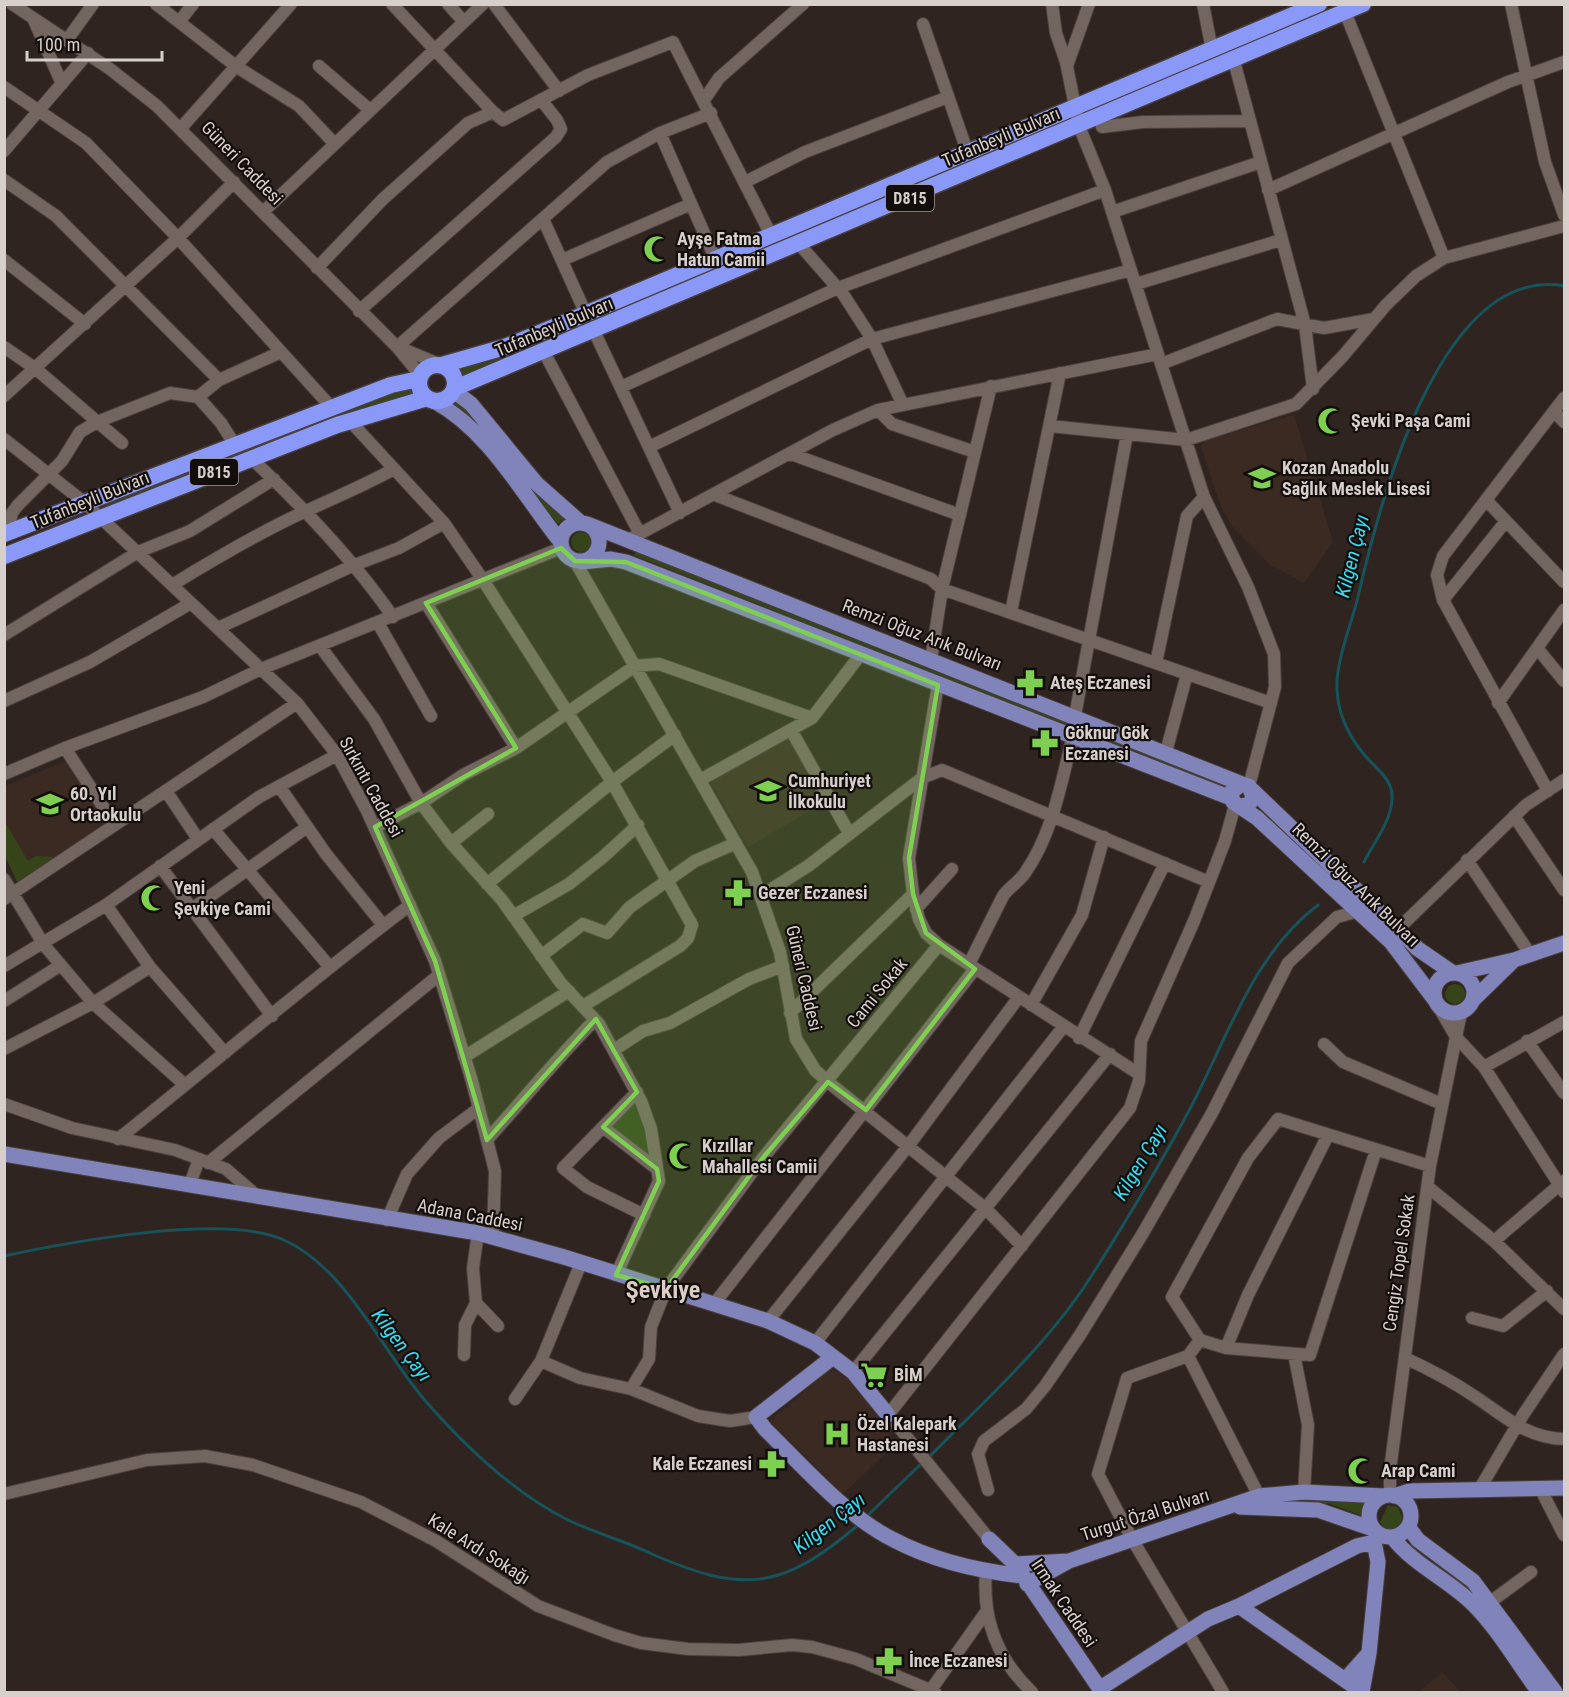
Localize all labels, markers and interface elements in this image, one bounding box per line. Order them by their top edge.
scale bar [27,24,162,62]
text: 100 m [36,34,80,55]
street label: Tufanbeyli Bulvarı [939,102,1063,171]
street label: Güneri Caddesi [197,117,287,209]
road number: D815 [886,185,934,211]
place label: Ayşe Fatma Hatun Camii [677,228,765,270]
mosque icon: Ayşe Fatma Hatun Camii [642,234,672,264]
street label: Tufanbeyli Bulvarı [492,292,616,361]
mosque icon: Şevki Paşa Cami [1316,406,1346,436]
place label: Şevki Paşa Cami [1351,410,1471,431]
place label: Kozan Anadolu Sağlık Meslek Lisesi [1282,457,1430,499]
road number: D815 [190,459,238,485]
school or university icon: Kozan Anadolu Sağlık Meslek Lisesi [1247,463,1277,493]
street label: Tufanbeyli Bulvarı [27,466,152,533]
water label: Kilgen Çayı [1330,512,1374,600]
street label: Remzi Oğuz Arık Bulvarı [839,594,1005,675]
pharmacy icon: Ateş Eczanesi [1015,668,1045,698]
place label: Ateş Eczanesi [1050,672,1151,693]
place label: Göknur Gök Eczanesi [1065,722,1149,764]
pharmacy icon: Göknur Gök Eczanesi [1030,728,1060,758]
street label: Sırkıntı Caddesi [335,733,408,841]
place label: Cumhuriyet İlkokulu [788,770,871,812]
school or university icon: Cumhuriyet İlkokulu [753,776,783,806]
place label: 60. Yıl Ortaokulu [70,783,141,825]
school or university icon: 60. Yıl Ortaokulu [35,789,65,819]
street label: Remzi Oğuz Arık Bulvarı [1288,818,1424,951]
place label: Yeni Şevkiye Cami [174,877,271,919]
pharmacy icon: Gezer Eczanesi [723,878,753,908]
place label: Gezer Eczanesi [758,882,868,903]
mosque icon: Yeni Şevkiye Cami [139,883,169,913]
street label: Güneri Caddesi [782,923,827,1033]
street label: Cami Sokak [842,953,911,1032]
water label: Kilgen Çayı [1108,1119,1172,1205]
place label: Kızıllar Mahallesi Camii [702,1135,817,1177]
mosque icon: Kızıllar Mahallesi Camii [667,1141,697,1171]
street label: Cengiz Topel Sokak [1378,1193,1419,1333]
street label: Adana Caddesi [416,1194,525,1235]
district label: Şevkiye [626,1276,700,1304]
water label: Kilgen Çayı [367,1304,437,1386]
supermarket icon: BİM [859,1360,889,1390]
place label: BİM [894,1364,923,1385]
place label: Özel Kalepark Hastanesi [857,1413,957,1455]
hospital icon: Özel Kalepark Hastanesi [822,1419,852,1449]
pharmacy icon: Kale Eczanesi [757,1449,787,1479]
place label: Kale Eczanesi [653,1453,752,1474]
mosque icon: Arap Cami [1346,1456,1376,1486]
place label: Arap Cami [1381,1460,1456,1481]
street label: Turgut Özal Bulvarı [1078,1484,1212,1545]
water label: Kilgen Çayı [788,1487,870,1559]
street label: Kale Ardı Sokağı [424,1509,534,1588]
street label: Irmak Caddesi [1027,1555,1102,1651]
pharmacy icon: İnce Eczanesi [874,1646,904,1676]
place label: İnce Eczanesi [909,1650,1008,1671]

